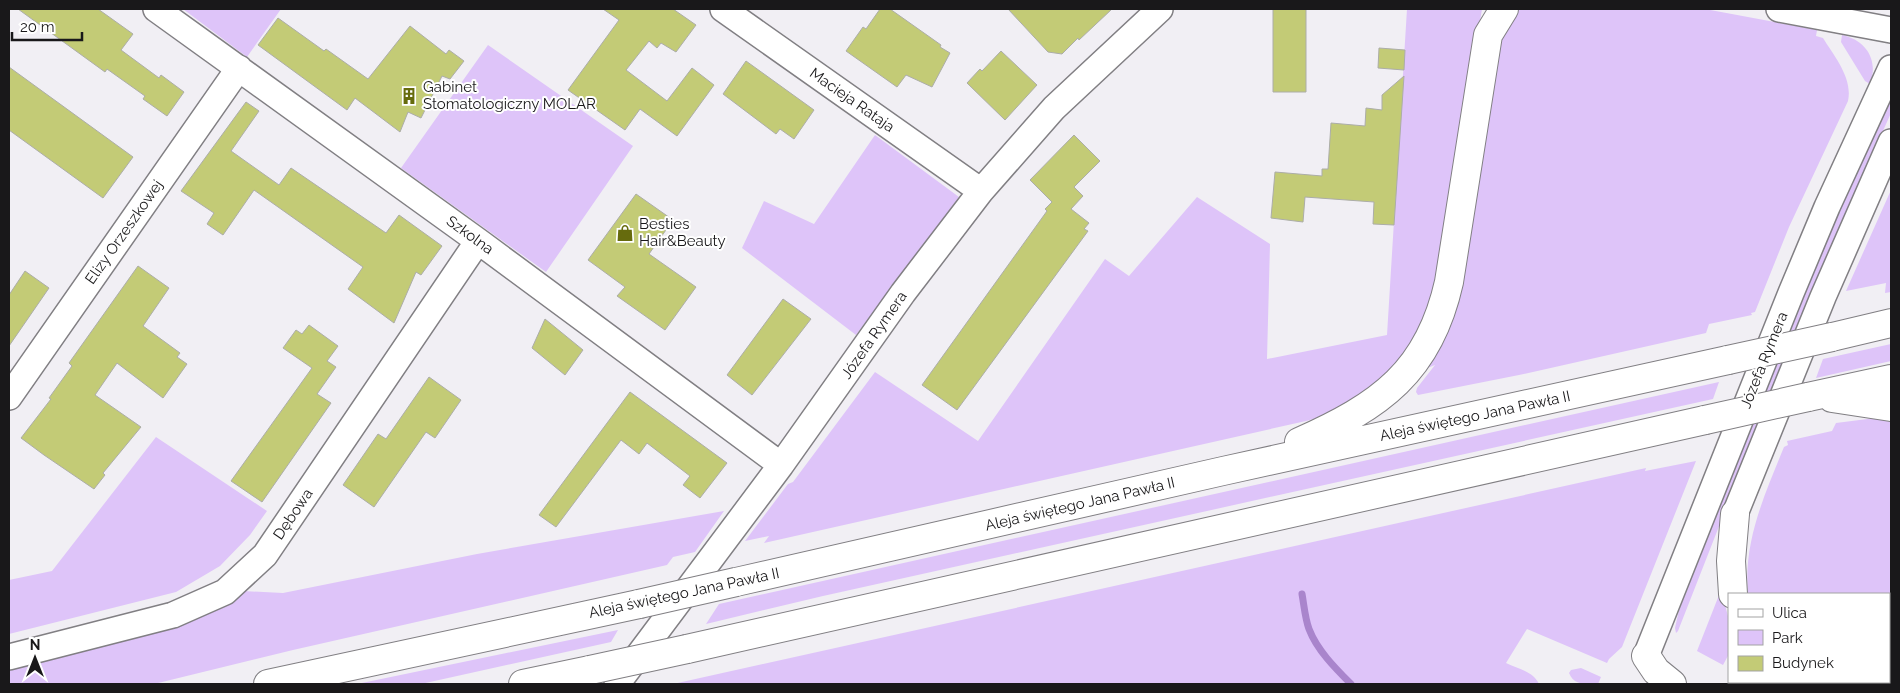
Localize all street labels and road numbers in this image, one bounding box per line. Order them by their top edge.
street label: Macieja Rataja [806,64,898,136]
street label: Elizy Orzeszkowej [81,177,167,287]
street label: Szkolna [443,212,497,258]
street label: Józefa Rymera [837,288,911,382]
street label: Józefa Rymera [1736,309,1792,411]
street label: Aleja świętego Jana Pawła II [1378,387,1572,445]
street label: Aleja świętego Jana Pawła II [983,473,1177,535]
street label: Dębowa [269,485,317,543]
street label: Aleja świętego Jana Pawła II [587,564,781,622]

